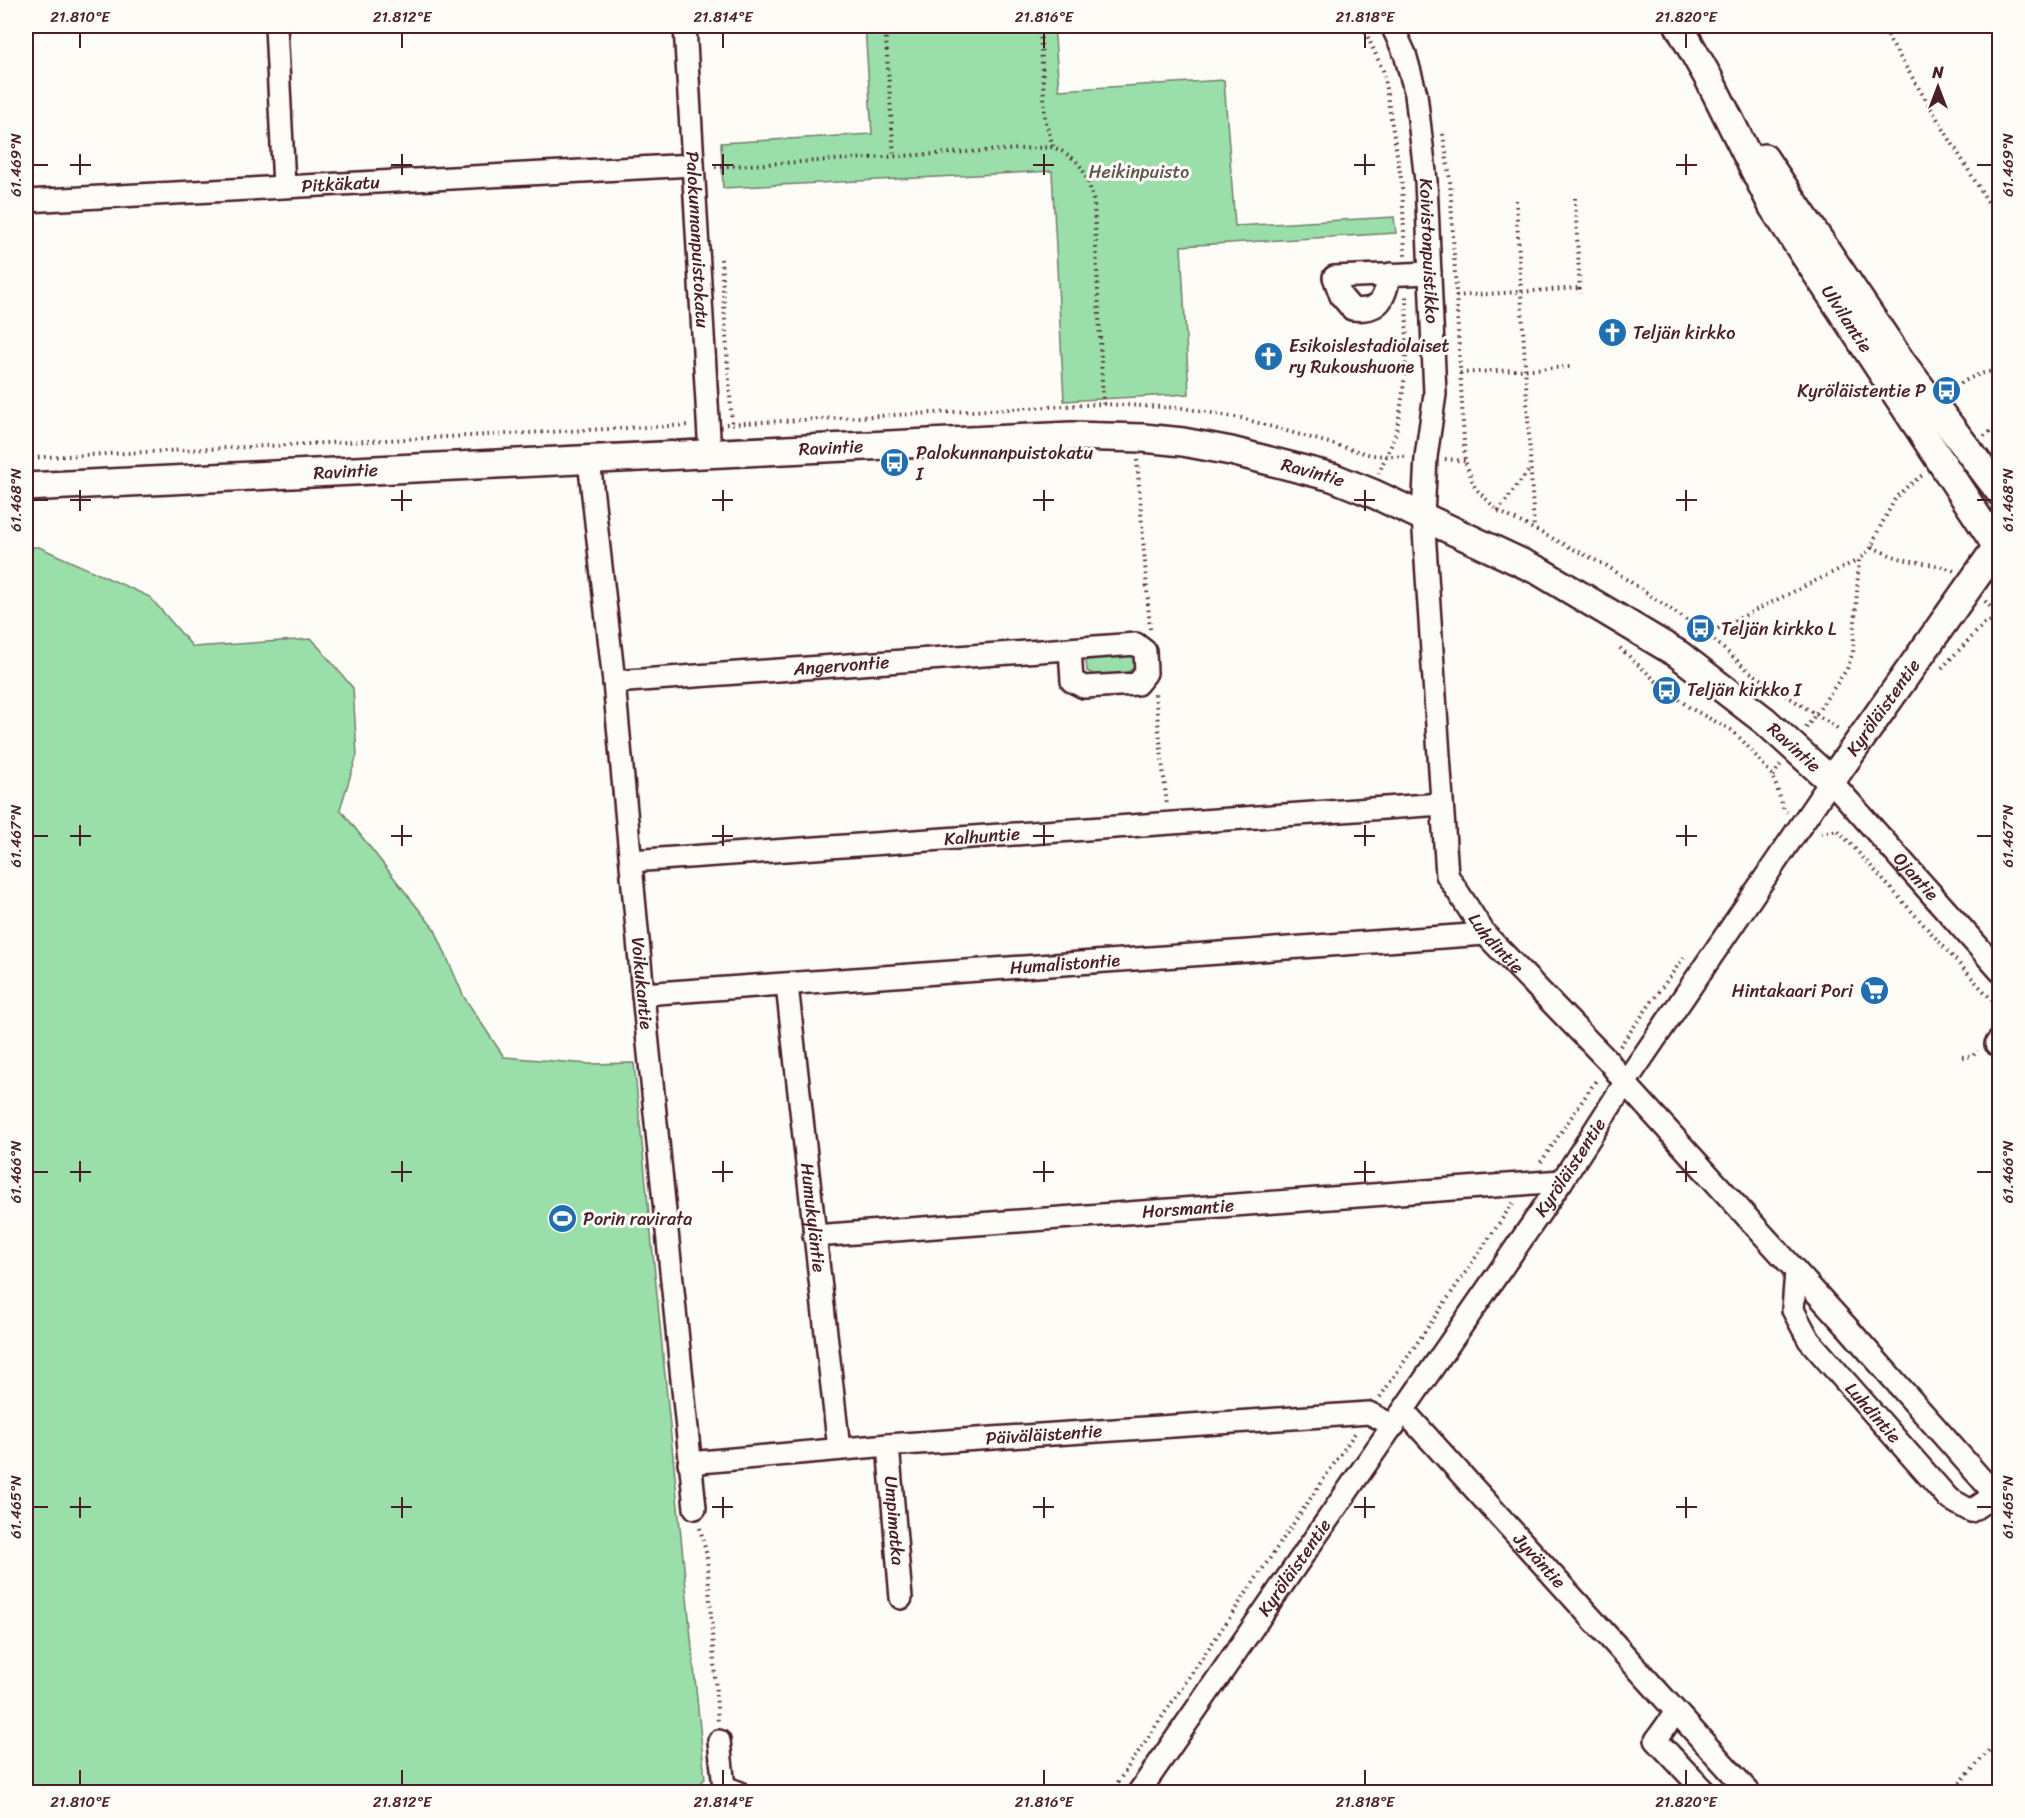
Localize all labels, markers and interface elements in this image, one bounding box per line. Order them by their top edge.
text: 21.810°E [50,4,111,30]
text: 21.812°E [373,4,433,30]
text: 21.814°E [693,4,754,30]
text: 21.816°E [1015,4,1075,30]
text: 21.818°E [1336,4,1396,30]
text: 21.820°E [1655,4,1718,30]
north arrow [1908,57,1968,117]
text: N [1931,58,1944,87]
text: 61.469°N [3,133,29,197]
text: 61.469°N [1995,133,2021,197]
street label: Palokunnanpuistokatu [676,150,719,329]
park label: Heikinpuisto [1089,156,1189,188]
street label: Pitkäkatu [300,166,381,202]
street label: Koivistonpuistikko [1410,178,1448,324]
street label: Ulvilantie [1812,278,1881,360]
church icon: Teljän kirkko [1596,317,1628,349]
place label: Teljän kirkko [1633,317,1735,349]
place label: Esikoislestadiolaiset ry Rukoushuone [1289,330,1450,383]
church icon: Esikoislestadiolaiset ry Rukoushuone [1252,340,1284,372]
place label: Kyröläistentie P [1797,375,1926,407]
bus stop icon: Kyröläistentie P [1931,375,1963,407]
street label: Ravintie [798,430,864,465]
place label: Palokunnanpuistokatu I [915,437,1094,490]
bus stop icon: Palokunnanpuistokatu I [879,447,911,479]
street label: Ravintie [1278,449,1350,497]
street label: Ravintie [313,454,379,489]
text: 61.468°N [3,468,29,532]
text: 61.468°N [1995,468,2021,532]
bus stop icon: Teljän kirkko L [1684,613,1716,645]
place label: Teljän kirkko L [1721,613,1837,645]
street label: Angervontie [791,646,890,685]
street label: Kyröläistentie [1837,652,1929,763]
bus stop icon: Teljän kirkko I [1650,674,1682,706]
place label: Teljän kirkko I [1687,674,1803,706]
street label: Ravintie [1759,714,1829,781]
text: 61.467°N [3,804,29,867]
text: 61.467°N [1995,804,2021,867]
street label: Kalhuntie [943,818,1021,855]
street label: Ojantie [1885,844,1947,909]
street label: Luhdintie [1459,906,1532,982]
street label: Voikukantie [622,936,663,1031]
street label: Humalistontie [1009,944,1121,984]
place label: Hintakaari Pori [1732,975,1854,1007]
supermarket icon: Hintakaari Pori [1858,975,1890,1007]
street label: Kyröläistentie [1526,1111,1615,1224]
text: 61.466°N [3,1140,29,1203]
text: 61.466°N [1995,1140,2021,1203]
street label: Humukyläntie [791,1161,835,1274]
street label: Horsmantie [1141,1189,1235,1228]
sports icon: Porin ravirata [546,1203,578,1235]
place label: Porin ravirata [583,1203,692,1235]
street label: Luhdintie [1837,1374,1909,1451]
street label: Päiväläistentie [985,1415,1103,1454]
text: 61.465°N [3,1475,29,1539]
street label: Umpimatka [875,1475,914,1567]
text: 61.465°N [1995,1475,2021,1539]
street label: Kyröläistentie [1249,1512,1340,1623]
street label: Jyväntie [1505,1524,1574,1596]
text: 21.810°E [50,1789,111,1815]
text: 21.812°E [373,1789,433,1815]
text: 21.814°E [693,1789,754,1815]
text: 21.816°E [1015,1789,1075,1815]
text: 21.818°E [1336,1789,1396,1815]
text: 21.820°E [1655,1789,1718,1815]

